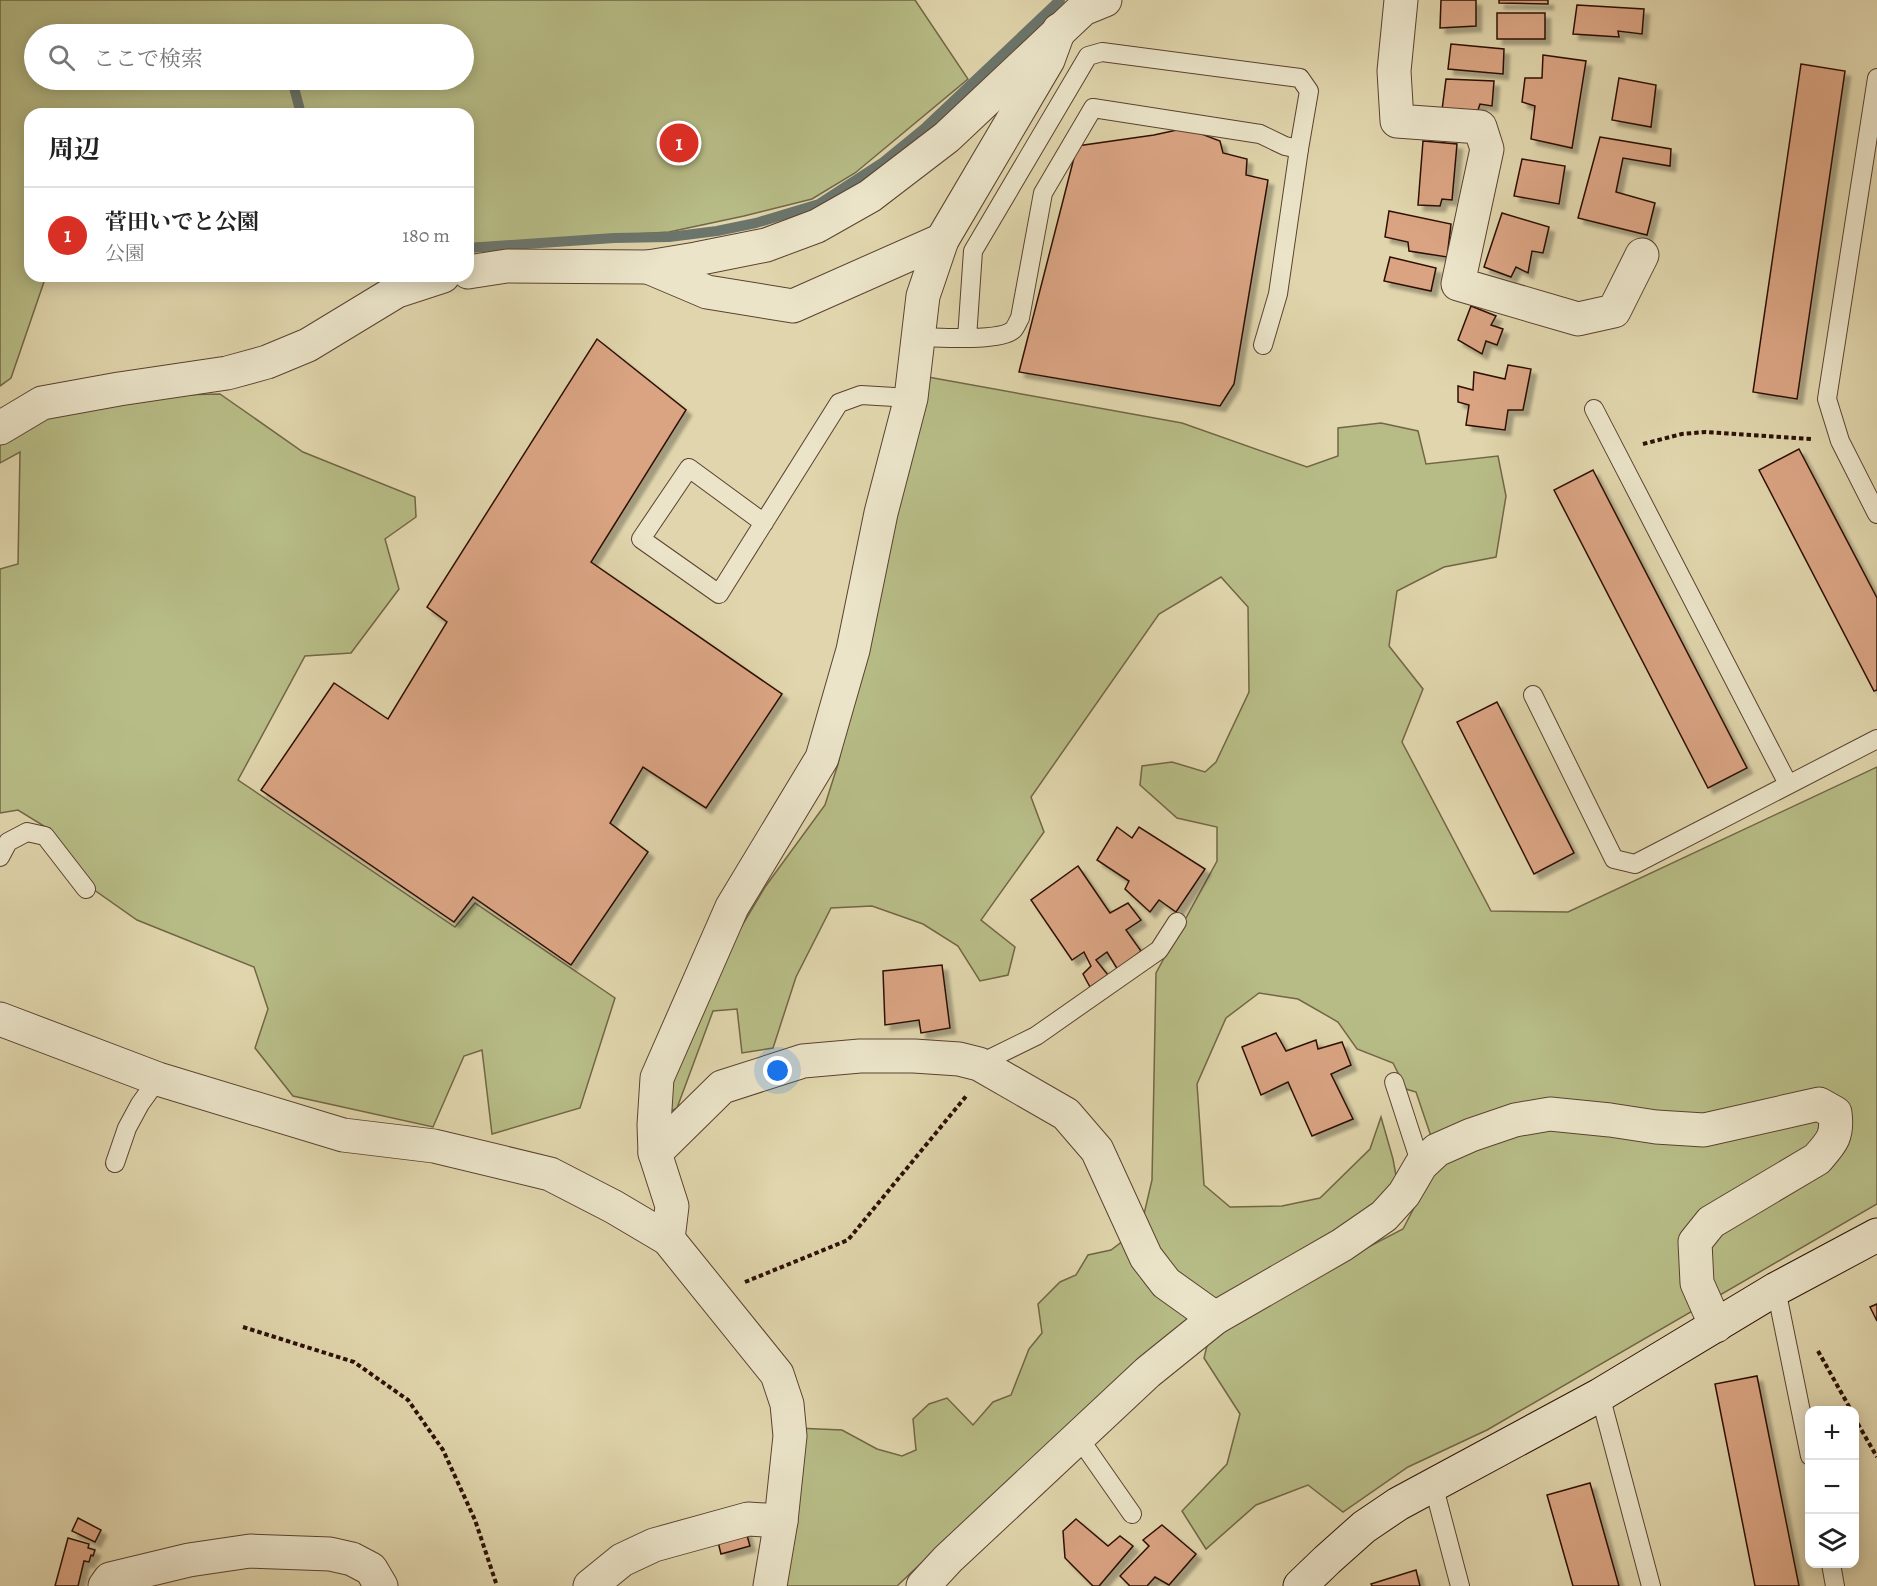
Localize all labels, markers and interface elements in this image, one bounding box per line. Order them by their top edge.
search box [24,24,474,90]
icon: search [45,41,78,74]
text: ここで検索 [93,44,203,74]
pin: 1 [660,120,698,166]
text: 周辺 [48,132,100,167]
text: 菅田いでと公園 [105,207,259,237]
text: 1 [64,222,71,249]
text: 180 m [402,222,450,249]
text: 公園 [105,240,145,267]
your location [763,1056,792,1085]
map controls [1805,1406,1859,1568]
button: + [1805,1406,1859,1460]
button: − [1805,1460,1859,1514]
button: layers [1805,1514,1859,1568]

